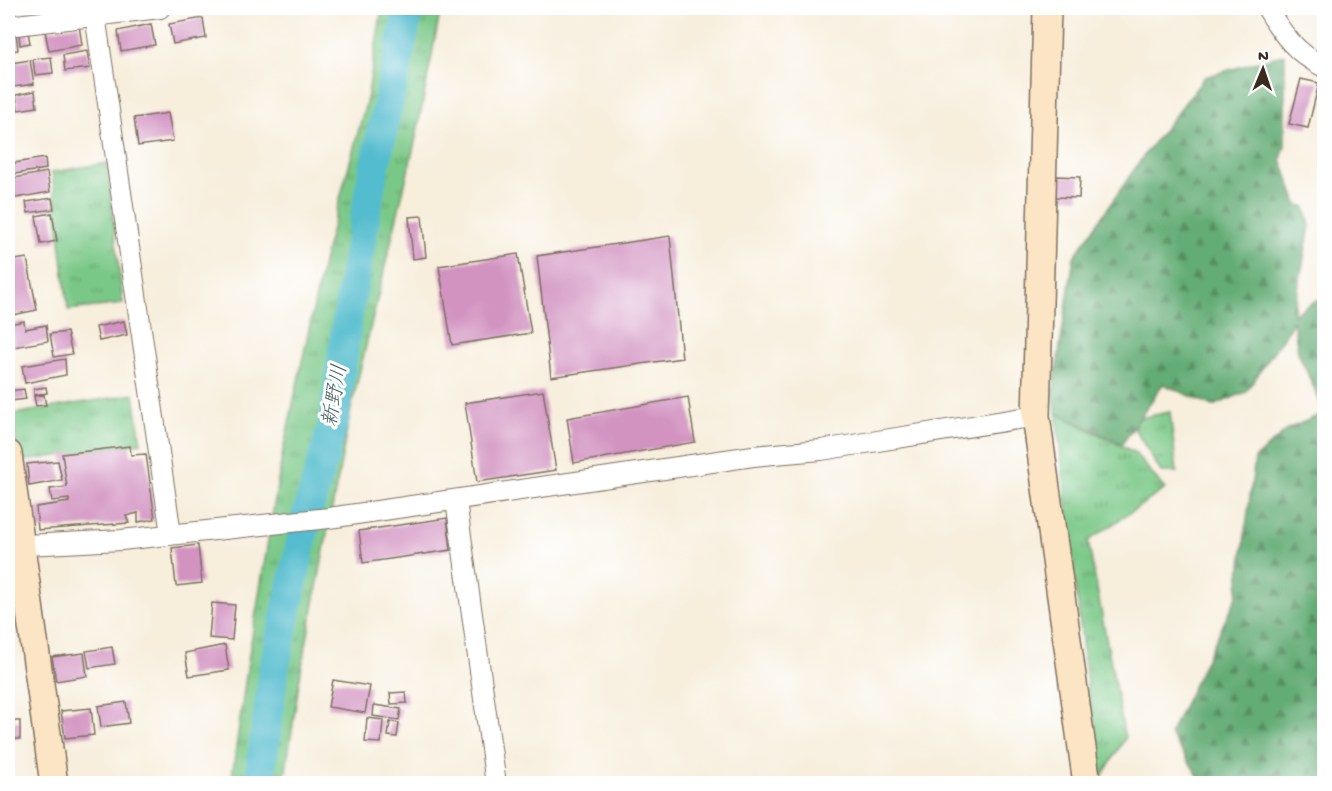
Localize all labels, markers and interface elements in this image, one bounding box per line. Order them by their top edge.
north arrow [1233,39,1293,99]
text: N [1258,48,1270,67]
water label: 新野川 [318,363,355,429]

